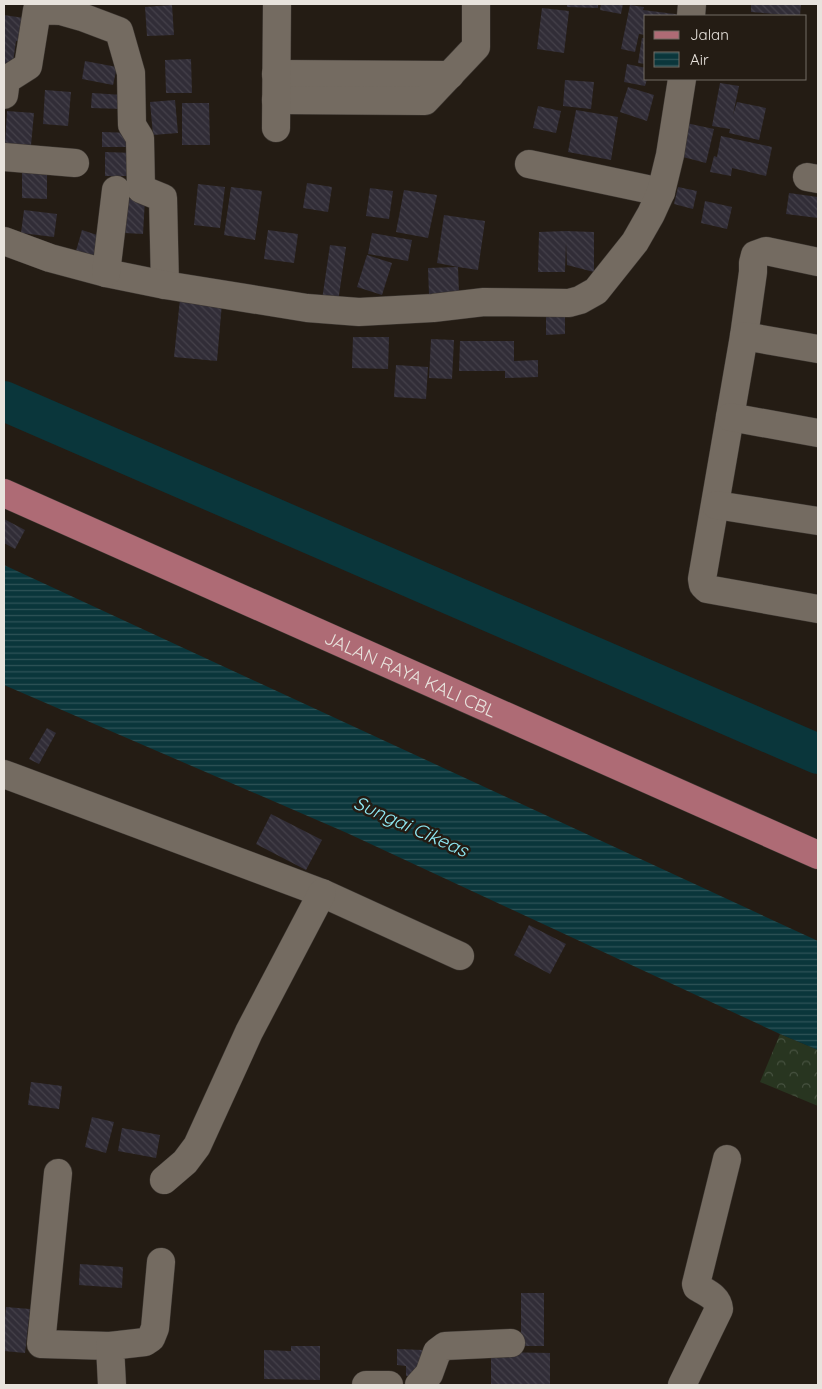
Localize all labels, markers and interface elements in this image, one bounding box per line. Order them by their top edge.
legend [644,15,807,80]
text: Jalan [690,25,729,44]
text: Air [690,50,709,69]
street label: JALAN RAYA KALI CBL [321,626,500,722]
water label: Sungai Cikeas [350,790,473,862]

